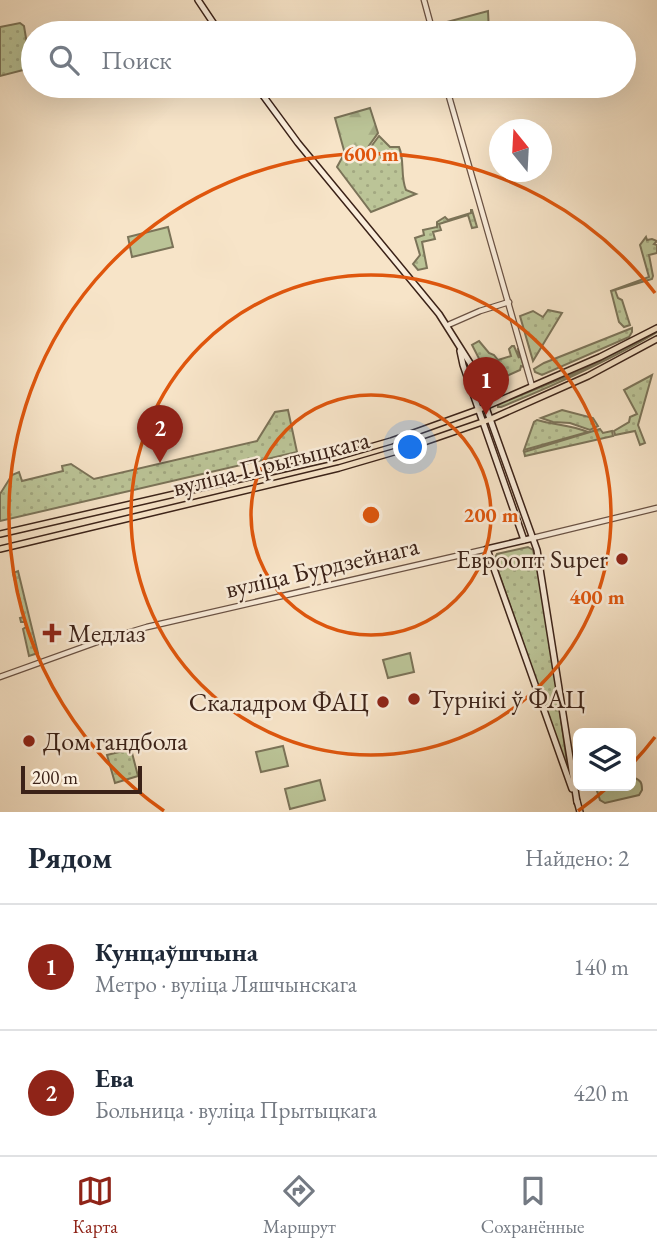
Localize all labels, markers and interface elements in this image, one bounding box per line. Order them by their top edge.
search box [21,21,636,98]
icon: search [45,41,83,79]
text: Поиск [101,43,172,77]
north arrow [489,119,552,182]
text: 600 m [343,140,399,167]
pin: 1 [463,357,509,415]
pin: 2 [137,405,183,463]
street label: вуліца Прытыцкага [169,422,374,504]
your location [393,430,427,464]
text: 200 m [463,501,519,528]
centre of rings [359,503,383,527]
street label: вуліца Бурдзейнага [222,528,423,606]
place label: Евроопт Super [456,542,608,576]
marker: Евроопт Super [614,551,630,567]
text: 400 m [569,583,625,610]
place label: Медлаз [68,616,145,650]
marker: Медлаз [42,623,62,643]
place label: Турнікі ў ФАЦ [428,682,585,716]
place label: Скаладром ФАЦ [189,685,369,719]
marker: Турнікі ў ФАЦ [406,691,422,707]
marker: Скаладром ФАЦ [375,694,391,710]
place label: Дом гандбола [43,724,188,758]
map controls [573,728,636,791]
button: layers [573,728,636,791]
marker: Дом гандбола [21,733,37,749]
scale bar [21,763,142,795]
text: 200 m [32,765,78,790]
text: Рядом [28,838,112,877]
text: Найдено: 2 [525,843,629,873]
text: Кунцаўшчына [95,935,258,969]
text: 1 [45,952,57,982]
text: 140 m [573,952,629,982]
text: Метро · вуліца Ляшчынскага [95,969,357,999]
text: Ева [95,1061,134,1095]
text: 2 [45,1078,57,1108]
text: 420 m [573,1078,629,1108]
text: Больница · вуліца Прытыцкага [95,1095,377,1125]
tab: Карта [73,1172,118,1239]
tab: Маршрут [263,1172,336,1239]
tab: Сохранённые [481,1172,584,1239]

